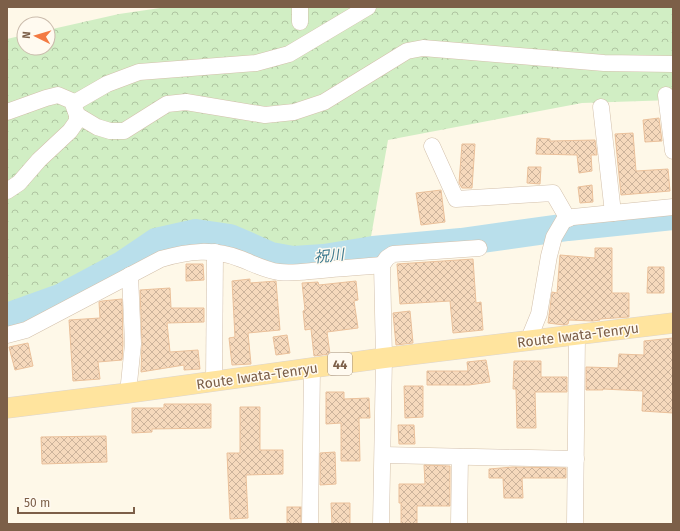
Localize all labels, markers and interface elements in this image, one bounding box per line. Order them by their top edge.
north arrow [16,16,56,56]
text: N [20,31,33,39]
water label: 祝川 [313,245,347,267]
street label: Route Iwata-Tenryu [516,320,640,351]
road number: 44 [328,353,352,375]
street label: Route Iwata-Tenryu [195,360,319,393]
scale bar [18,489,134,515]
text: 50 m [24,496,50,510]

